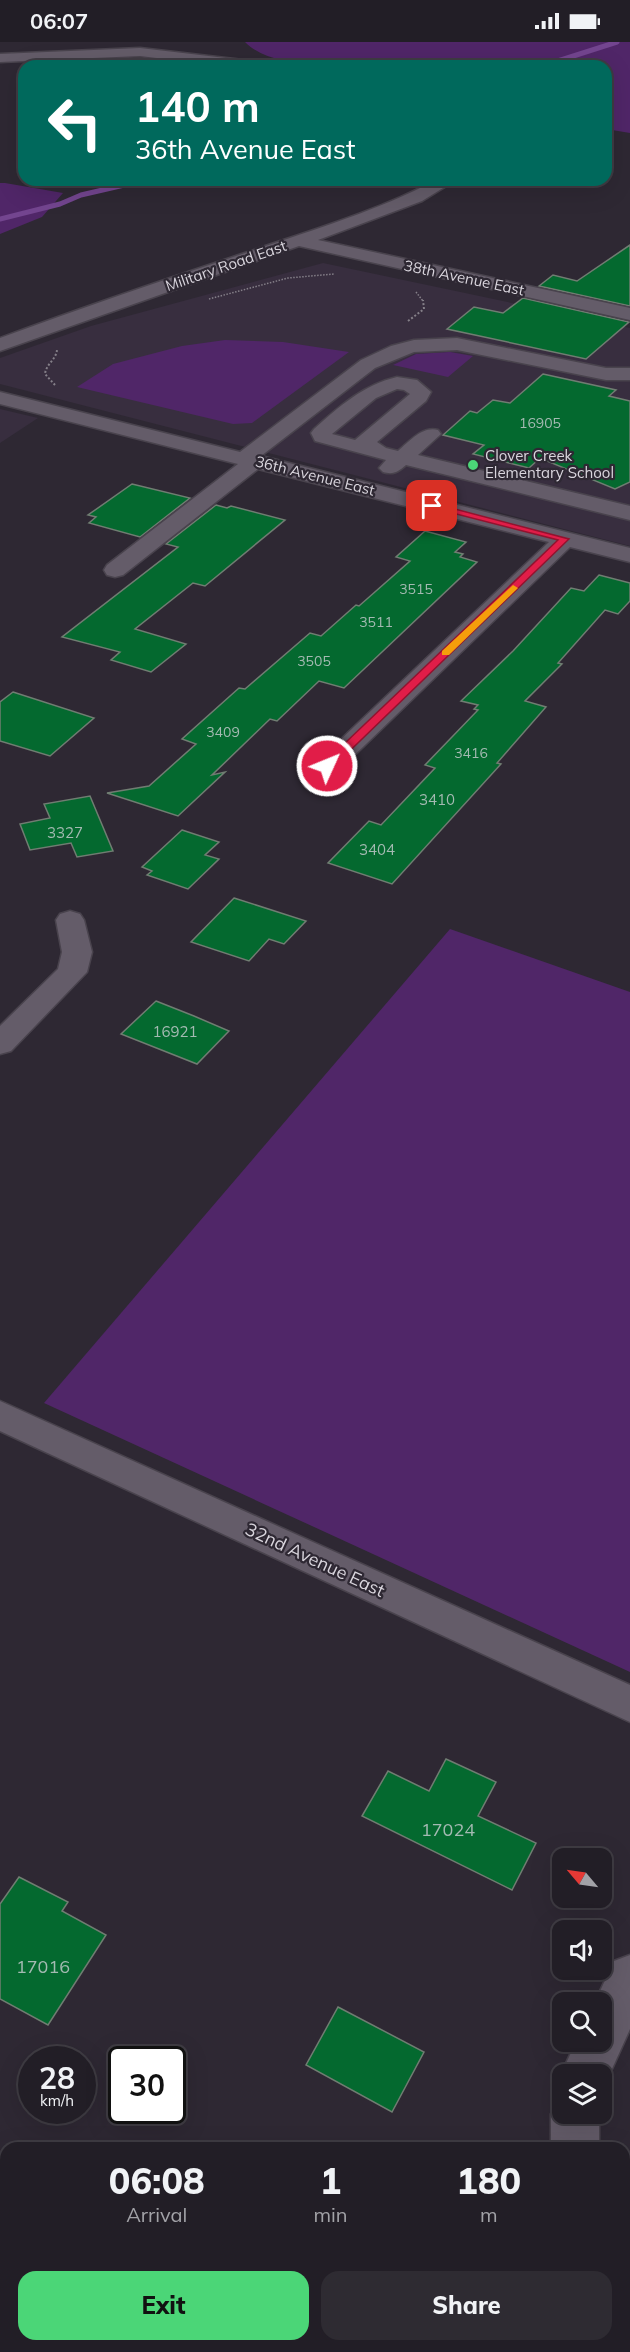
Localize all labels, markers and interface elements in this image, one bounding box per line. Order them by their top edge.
text: 06:07 [30,7,88,35]
text: 140 m [135,80,260,133]
icon: left [36,84,114,162]
text: 36th Avenue East [135,132,355,166]
street label: Military Road East [163,236,289,295]
street label: 38th Avenue East [402,255,526,300]
house number: 16905 [519,414,561,432]
place label: Clover Creek Elementary School [485,446,614,482]
street label: 36th Avenue East [253,451,377,500]
marker: Clover Creek Elementary School [466,458,480,472]
pin [406,480,457,531]
icon: arrive [415,489,448,522]
house number: 3515 [399,580,433,598]
house number: 3511 [359,613,393,631]
house number: 3505 [297,652,331,670]
house number: 3409 [206,723,240,741]
position arrow [295,734,359,798]
house number: 3416 [454,744,488,762]
house number: 3410 [419,790,455,809]
house number: 3327 [47,823,83,842]
house number: 3404 [359,840,395,859]
house number: 16921 [152,1022,198,1041]
street label: 32nd Avenue East [242,1517,389,1602]
house number: 17024 [421,1818,475,1841]
north arrow [552,1848,612,1908]
map controls [552,1848,612,2124]
button: sound [552,1920,612,1980]
house number: 17016 [16,1955,70,1978]
button: search [552,1992,612,2052]
speed limit sign: 30 [108,2046,186,2124]
text: 28 [39,2059,75,2097]
button: layers [552,2064,612,2124]
text: km/h [40,2091,74,2110]
text: 06:08 [109,2158,205,2203]
text: 1 [320,2158,341,2203]
text: 180 [456,2158,521,2203]
text: Arrival [126,2202,187,2227]
text: min [313,2202,348,2227]
text: m [480,2202,498,2227]
button: Exit [18,2271,309,2340]
button: Share [321,2271,612,2340]

